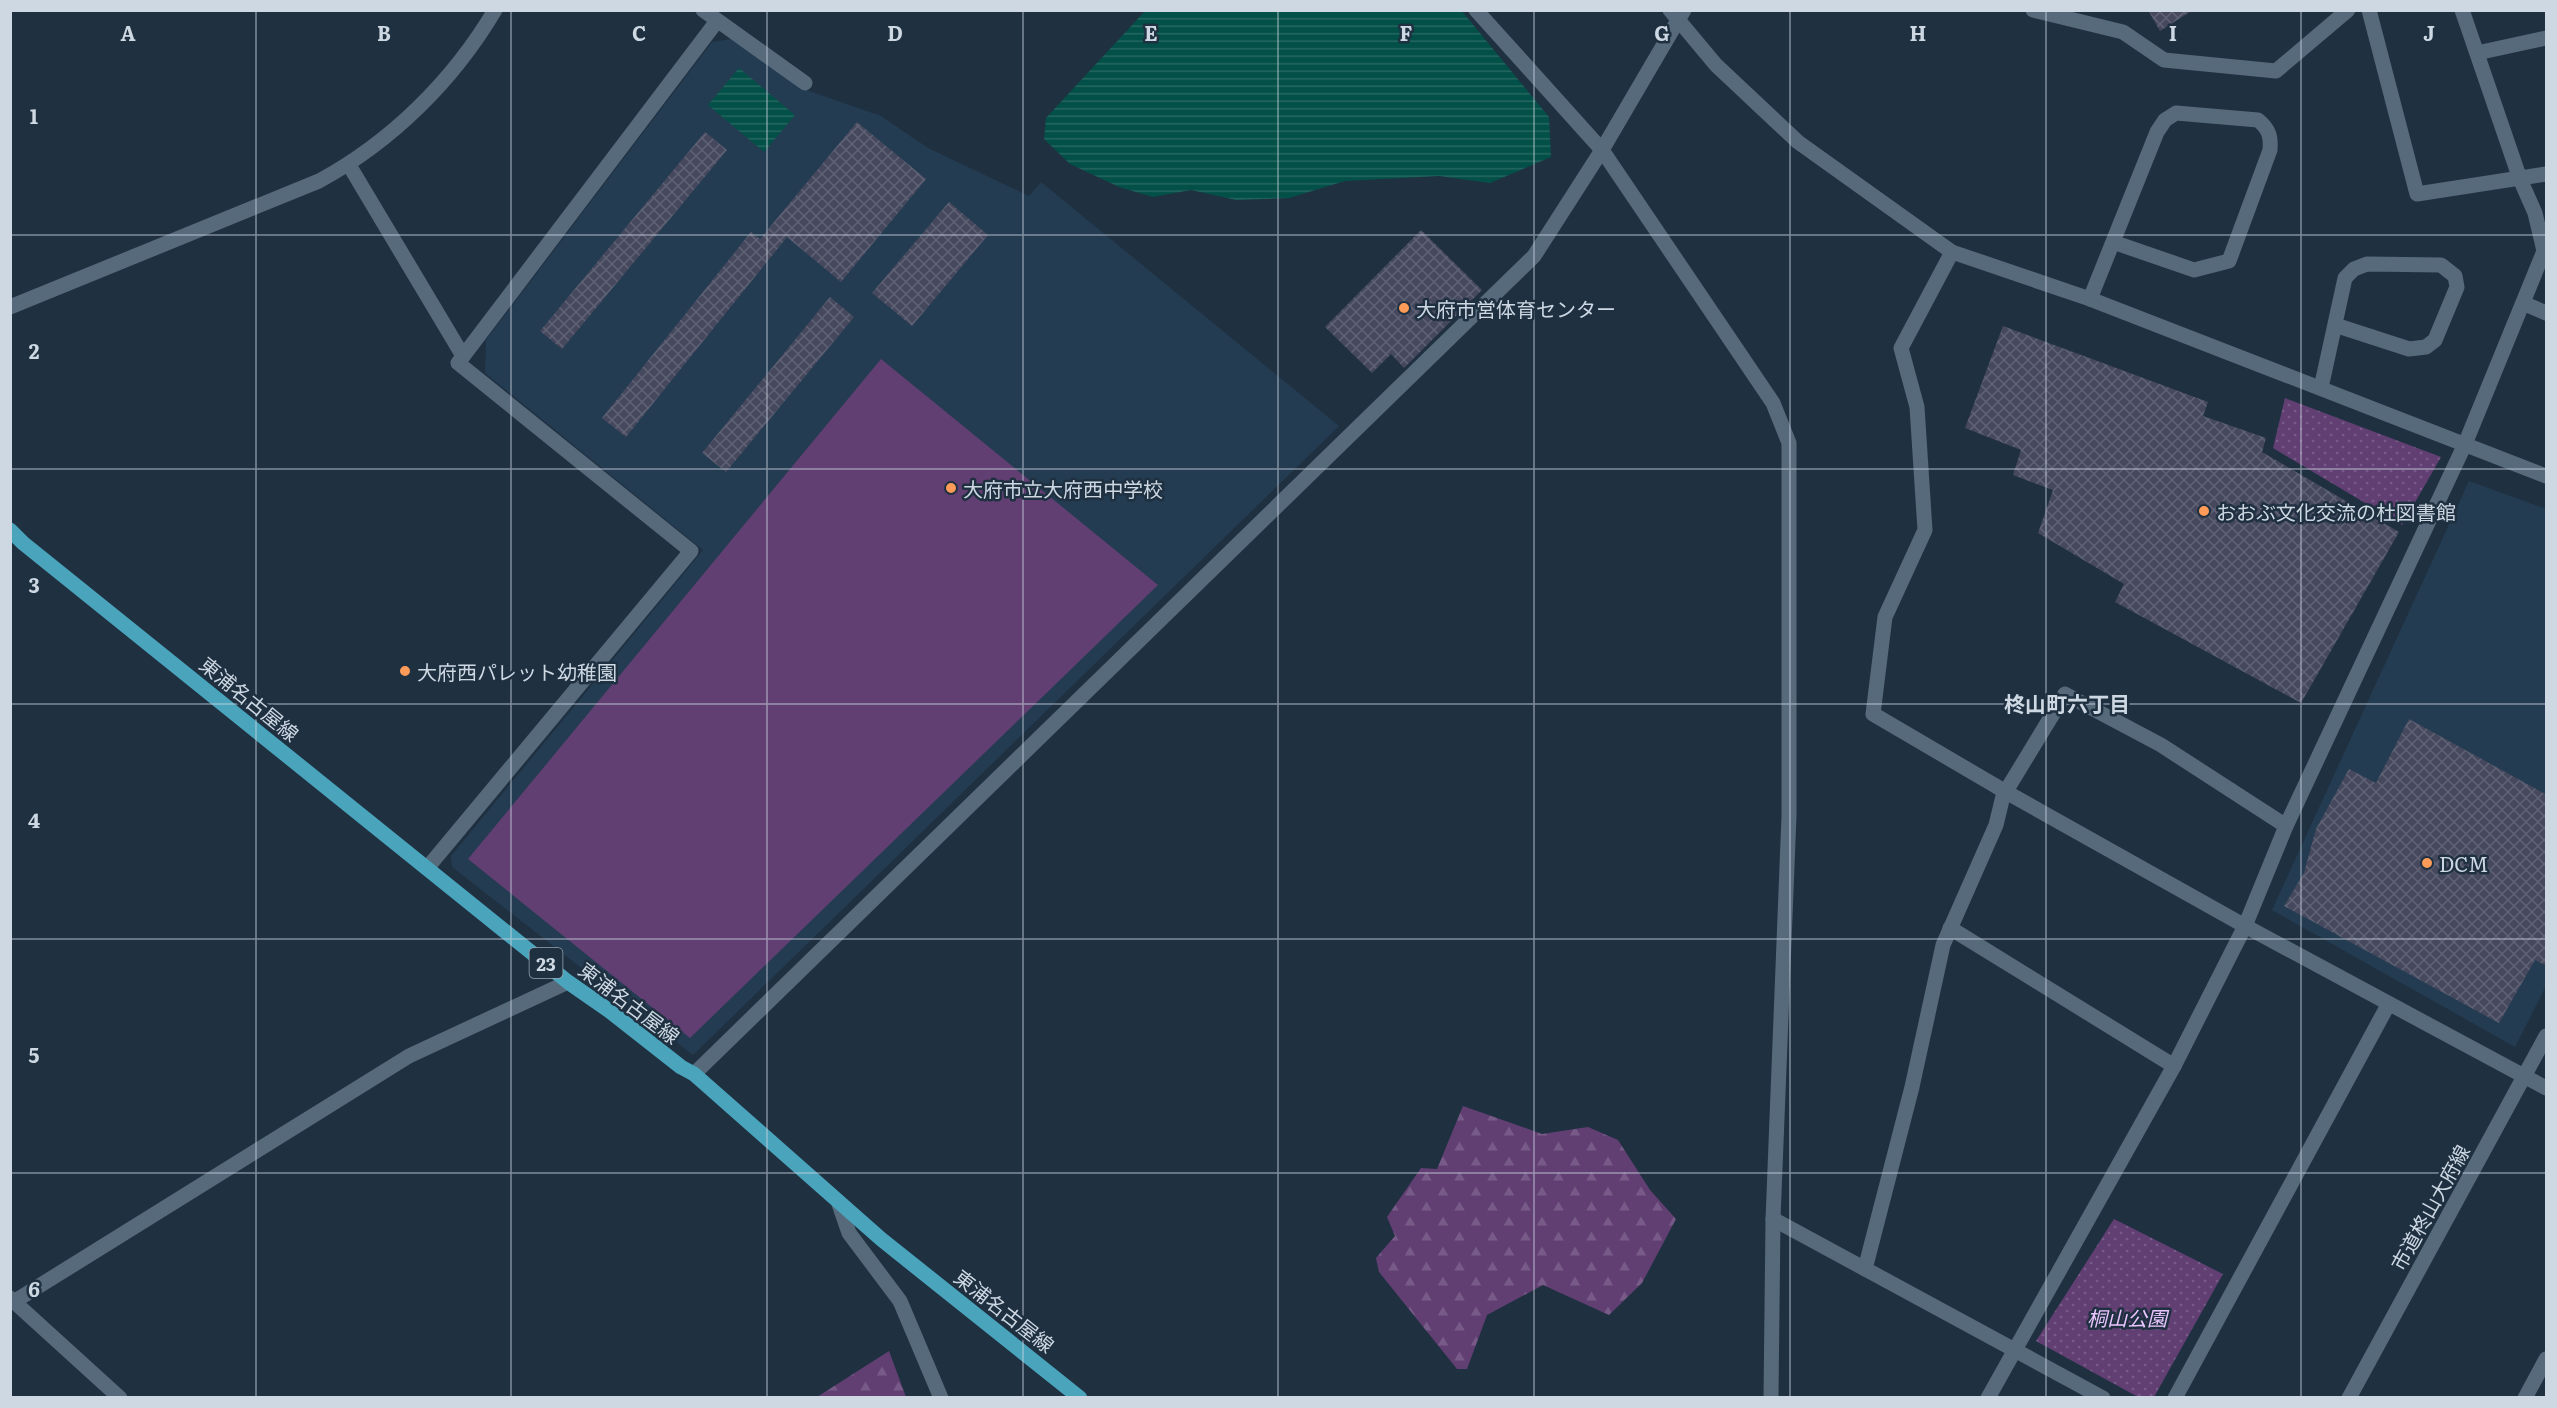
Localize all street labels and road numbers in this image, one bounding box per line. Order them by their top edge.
street label: 東浦名古屋線 [194,649,306,747]
road number: 23 [530,948,562,978]
street label: 東浦名古屋線 [573,954,687,1050]
street label: 市道柊山大府線 [2382,1139,2476,1275]
street label: 東浦名古屋線 [948,1261,1062,1359]

